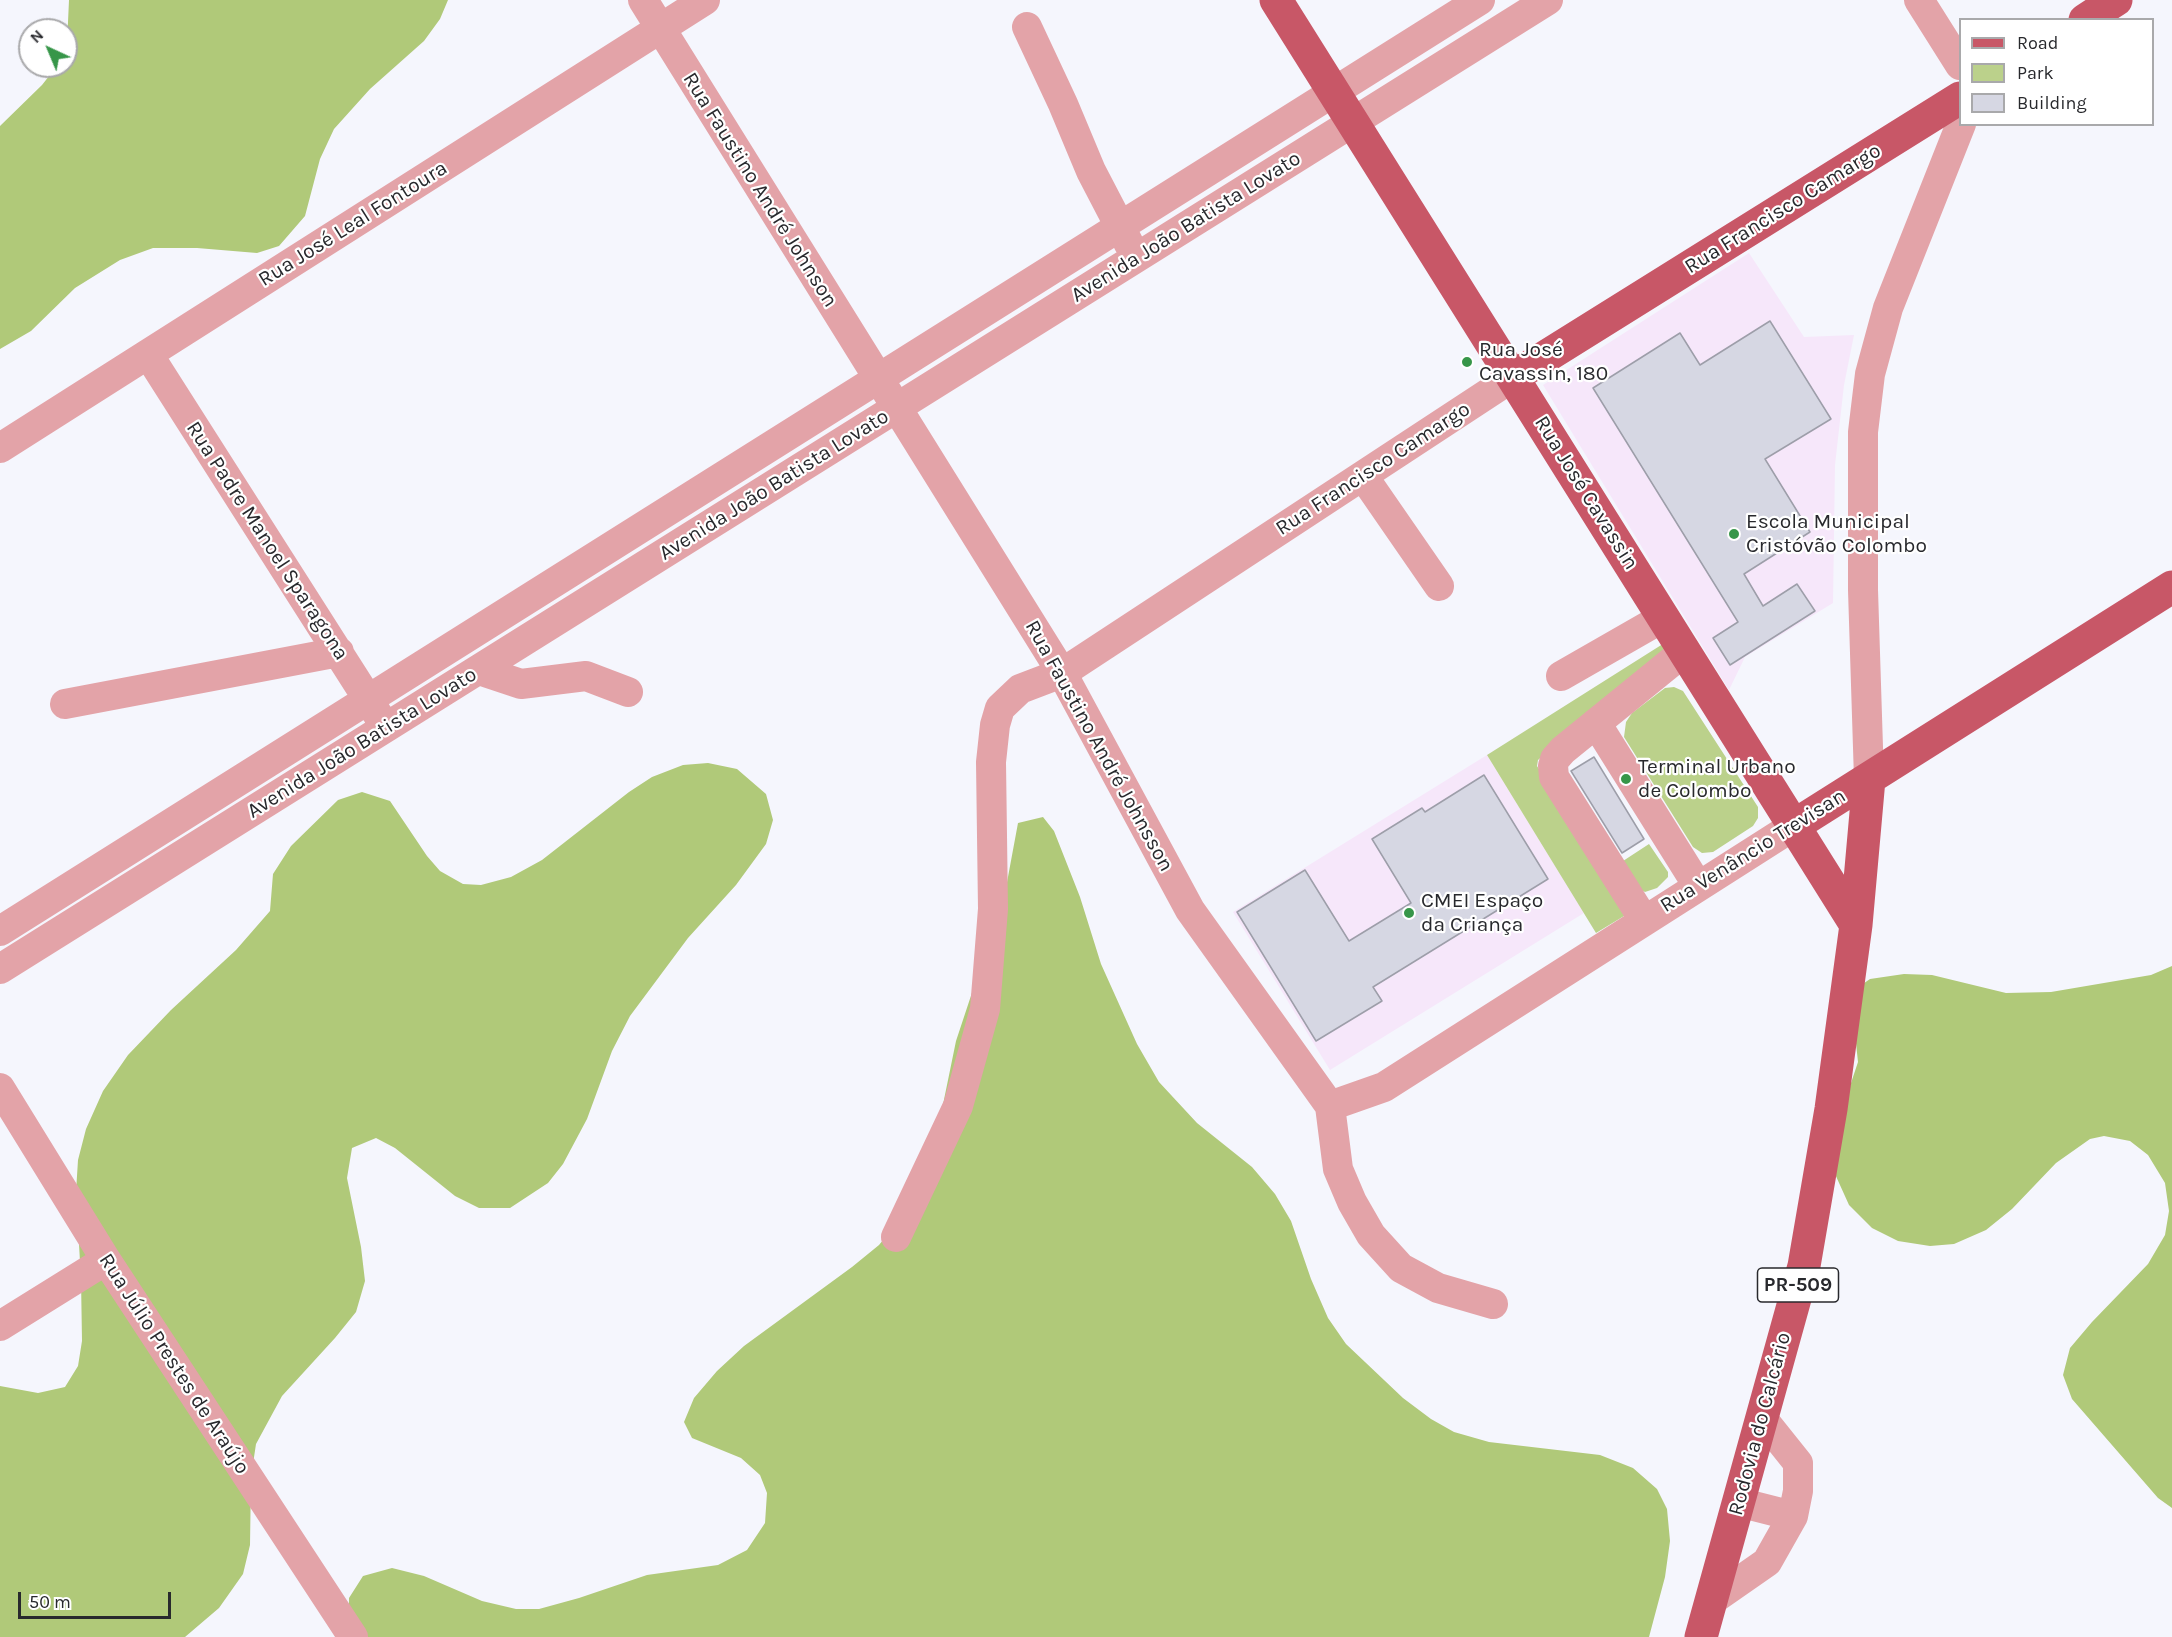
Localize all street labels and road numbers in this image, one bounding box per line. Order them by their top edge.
street label: Rua Faustino André Johnson [677,68,843,312]
street label: Rua Francisco Camargo [1680,138,1886,280]
street label: Avenida João Batista Lovato [1067,146,1305,308]
street label: Rua José Leal Fontoura [254,156,452,292]
street label: Rua Francisco Camargo [1271,397,1475,541]
street label: Avenida João Batista Lovato [655,404,893,566]
street label: Rua José Cavassin [1529,412,1643,574]
street label: Rua Padre Manoel Sparagona [180,417,354,665]
street label: Rua Faustino André Johnsson [1019,616,1179,876]
street label: Avenida João Batista Lovato [243,662,481,824]
street label: Rua Venâncio Trevisan [1656,784,1850,918]
street label: Rua Júlio Prestes de Araújo [93,1249,255,1479]
road number: PR-509 [1758,1268,1838,1302]
street label: Rodovia do Calcário [1723,1330,1797,1518]

